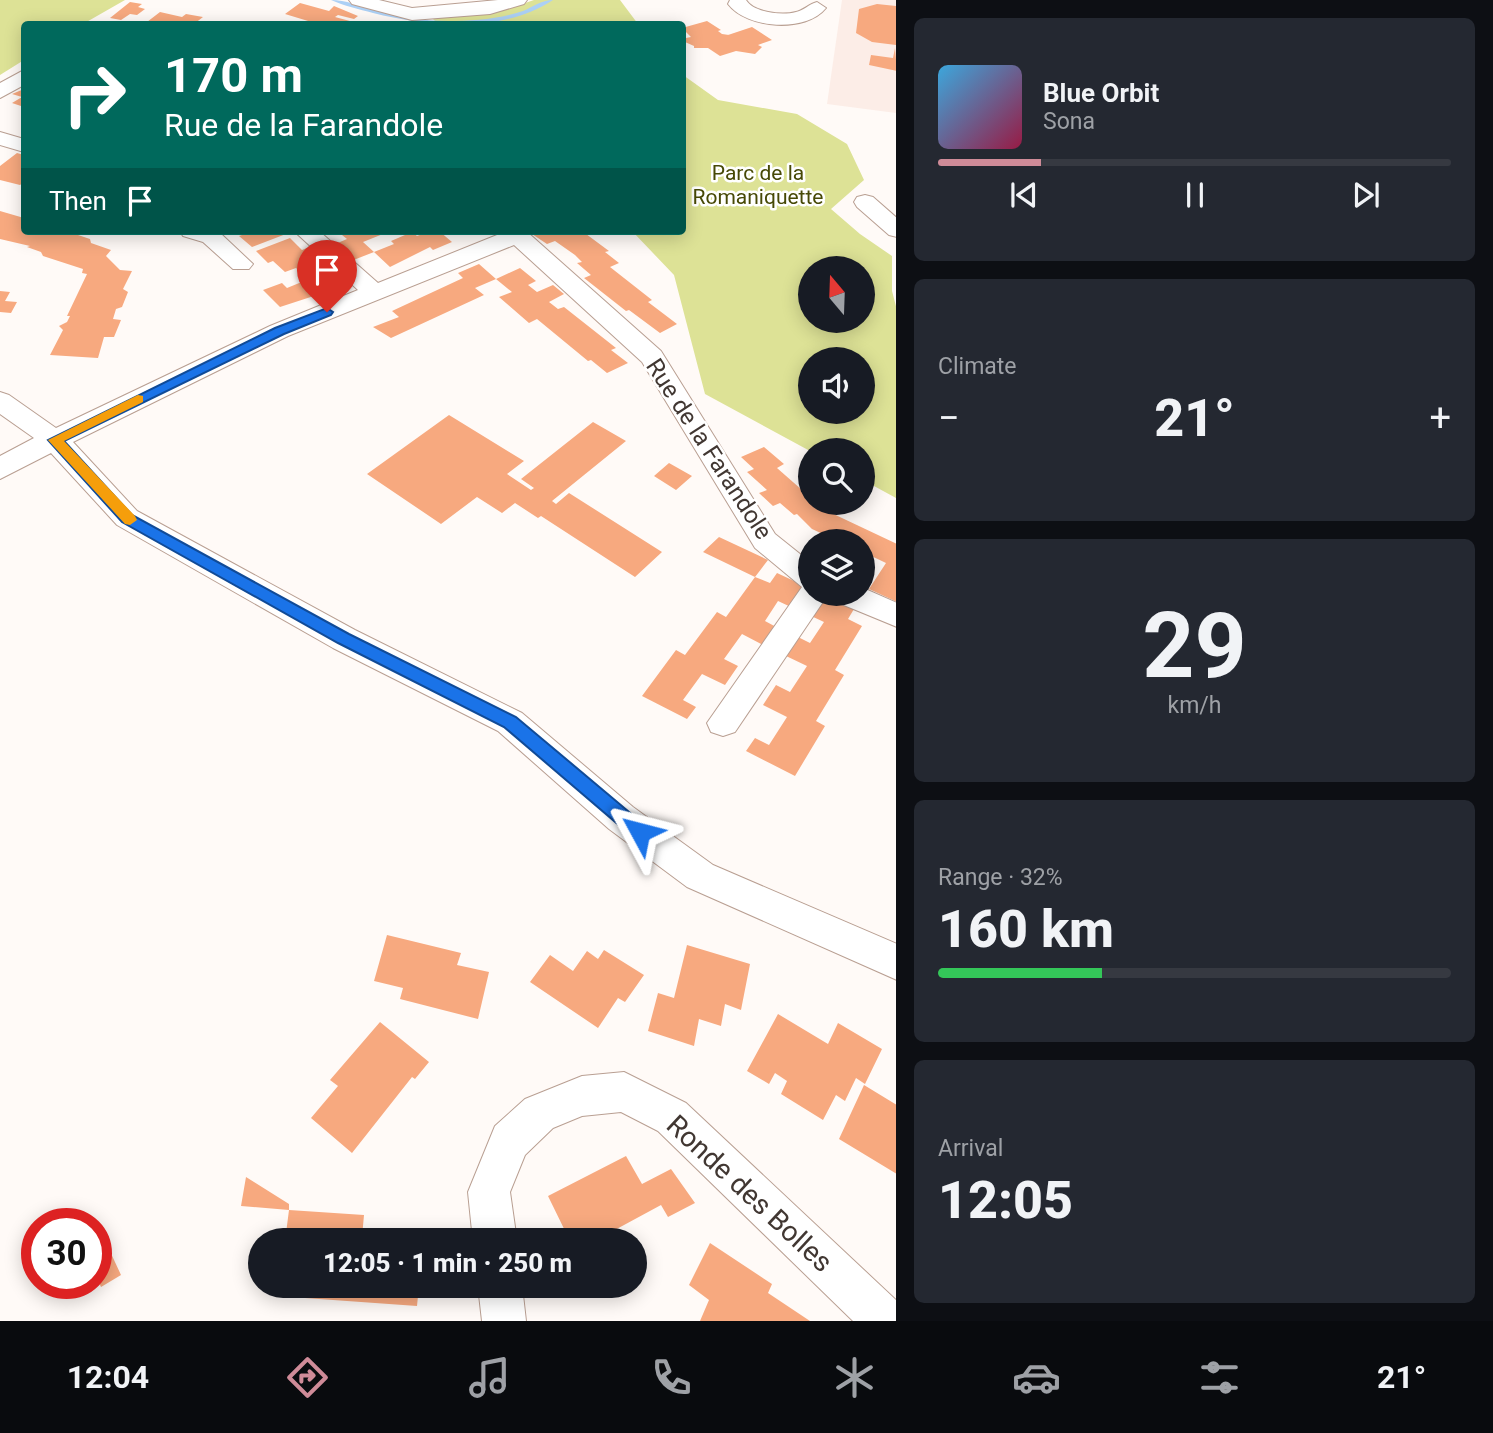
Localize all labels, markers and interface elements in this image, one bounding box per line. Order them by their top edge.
text: 170 m [164,47,303,104]
icon: right [49,49,140,140]
text: Blue Orbit [1043,78,1159,108]
text: Rue de la Farandole [164,106,443,144]
text: Sona [1043,108,1095,135]
park label: Parc de la Romaniquette [693,161,823,209]
icon: previous [1005,176,1043,214]
icon: pause [1176,176,1214,214]
icon: next [1347,176,1385,214]
icon: arrive [121,182,159,220]
text: Then [49,186,107,216]
pin [297,240,357,312]
icon: arrive [308,251,346,289]
north arrow [798,256,875,332]
map controls [798,256,875,606]
button: sound [798,347,875,424]
text: Climate [938,353,1017,380]
street label: Rue de la Farandole [640,354,778,544]
text: 21° [1154,388,1235,449]
text: − [938,396,960,440]
text: + [1429,396,1451,440]
button: search [798,438,875,515]
button: layers [798,529,875,606]
text: 29 [1142,593,1247,699]
text: km/h [1168,692,1222,719]
position arrow [603,795,677,869]
text: Range · 32% [938,864,1063,891]
text: 160 km [938,899,1114,960]
street label: Ronde des Bolles [660,1108,839,1279]
text: Arrival [938,1135,1003,1162]
text: 12:05 [938,1170,1073,1231]
speed limit sign: 30 [21,1208,112,1299]
text: 12:05 · 1 min · 250 m [323,1248,572,1278]
icon: directions [283,1353,332,1402]
icon: music [465,1353,514,1402]
icon: phone [647,1353,696,1402]
icon: climate [830,1353,879,1402]
icon: car [1012,1353,1061,1402]
icon: filters [1195,1353,1244,1402]
text: 12:04 [67,1358,149,1396]
text: 21° [1377,1358,1426,1396]

